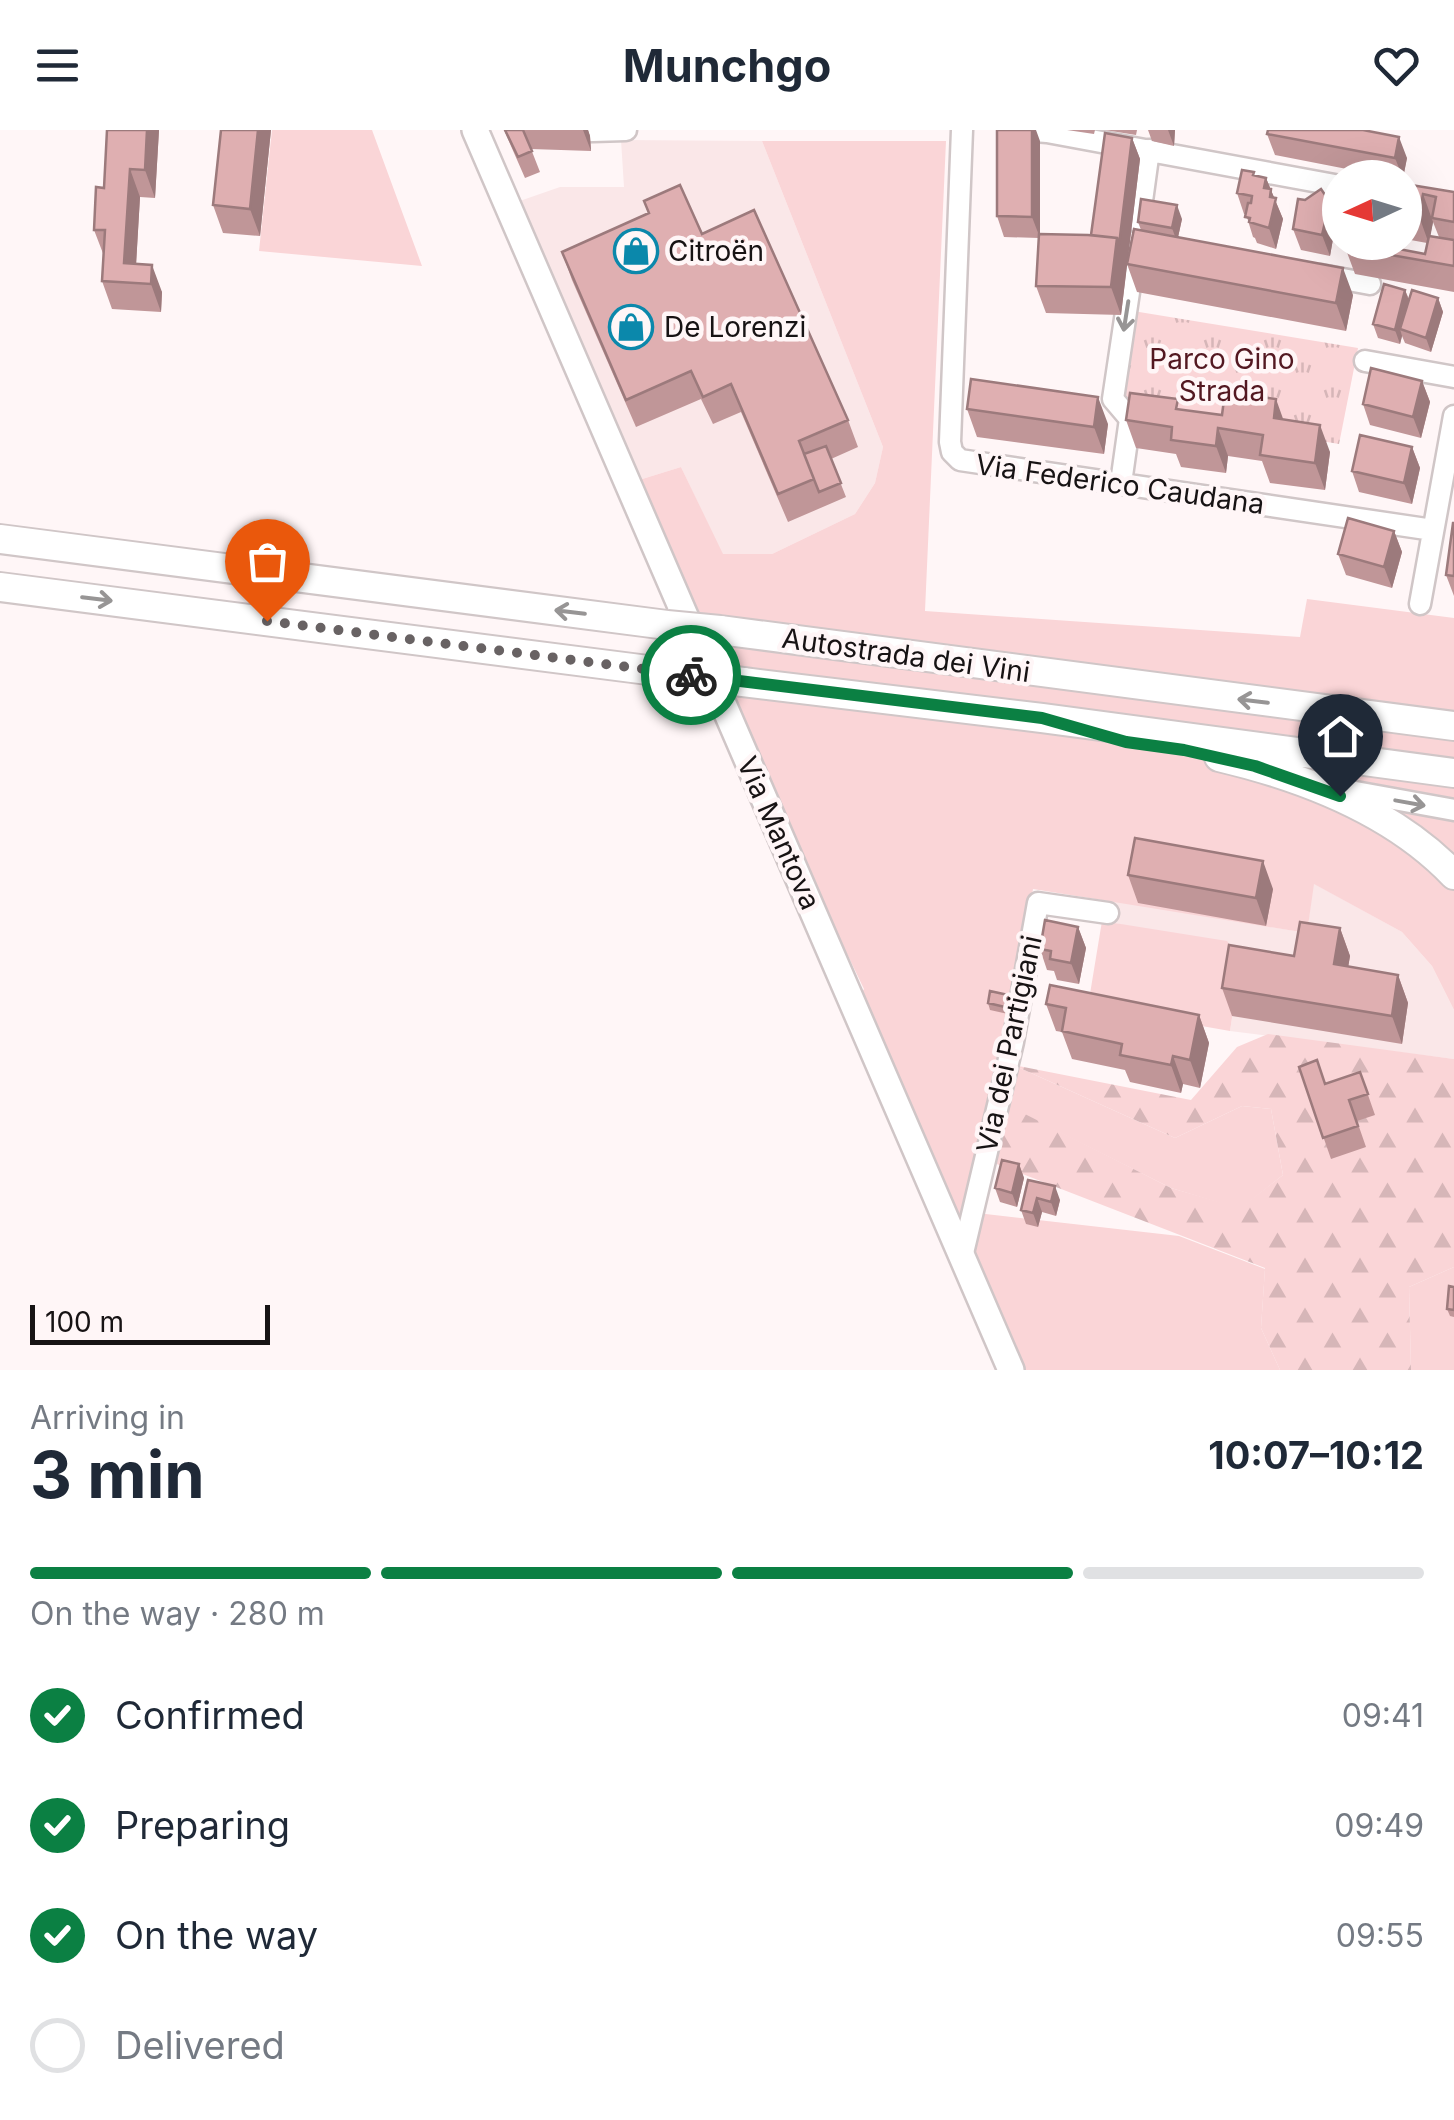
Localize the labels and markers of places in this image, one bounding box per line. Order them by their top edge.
shop icon: Citroën [613,228,659,274]
place label: Citroën [668,234,764,268]
shop icon: De Lorenzi [608,304,654,350]
place label: De Lorenzi [664,310,806,344]
pin [225,519,310,622]
pin [1298,694,1383,797]

